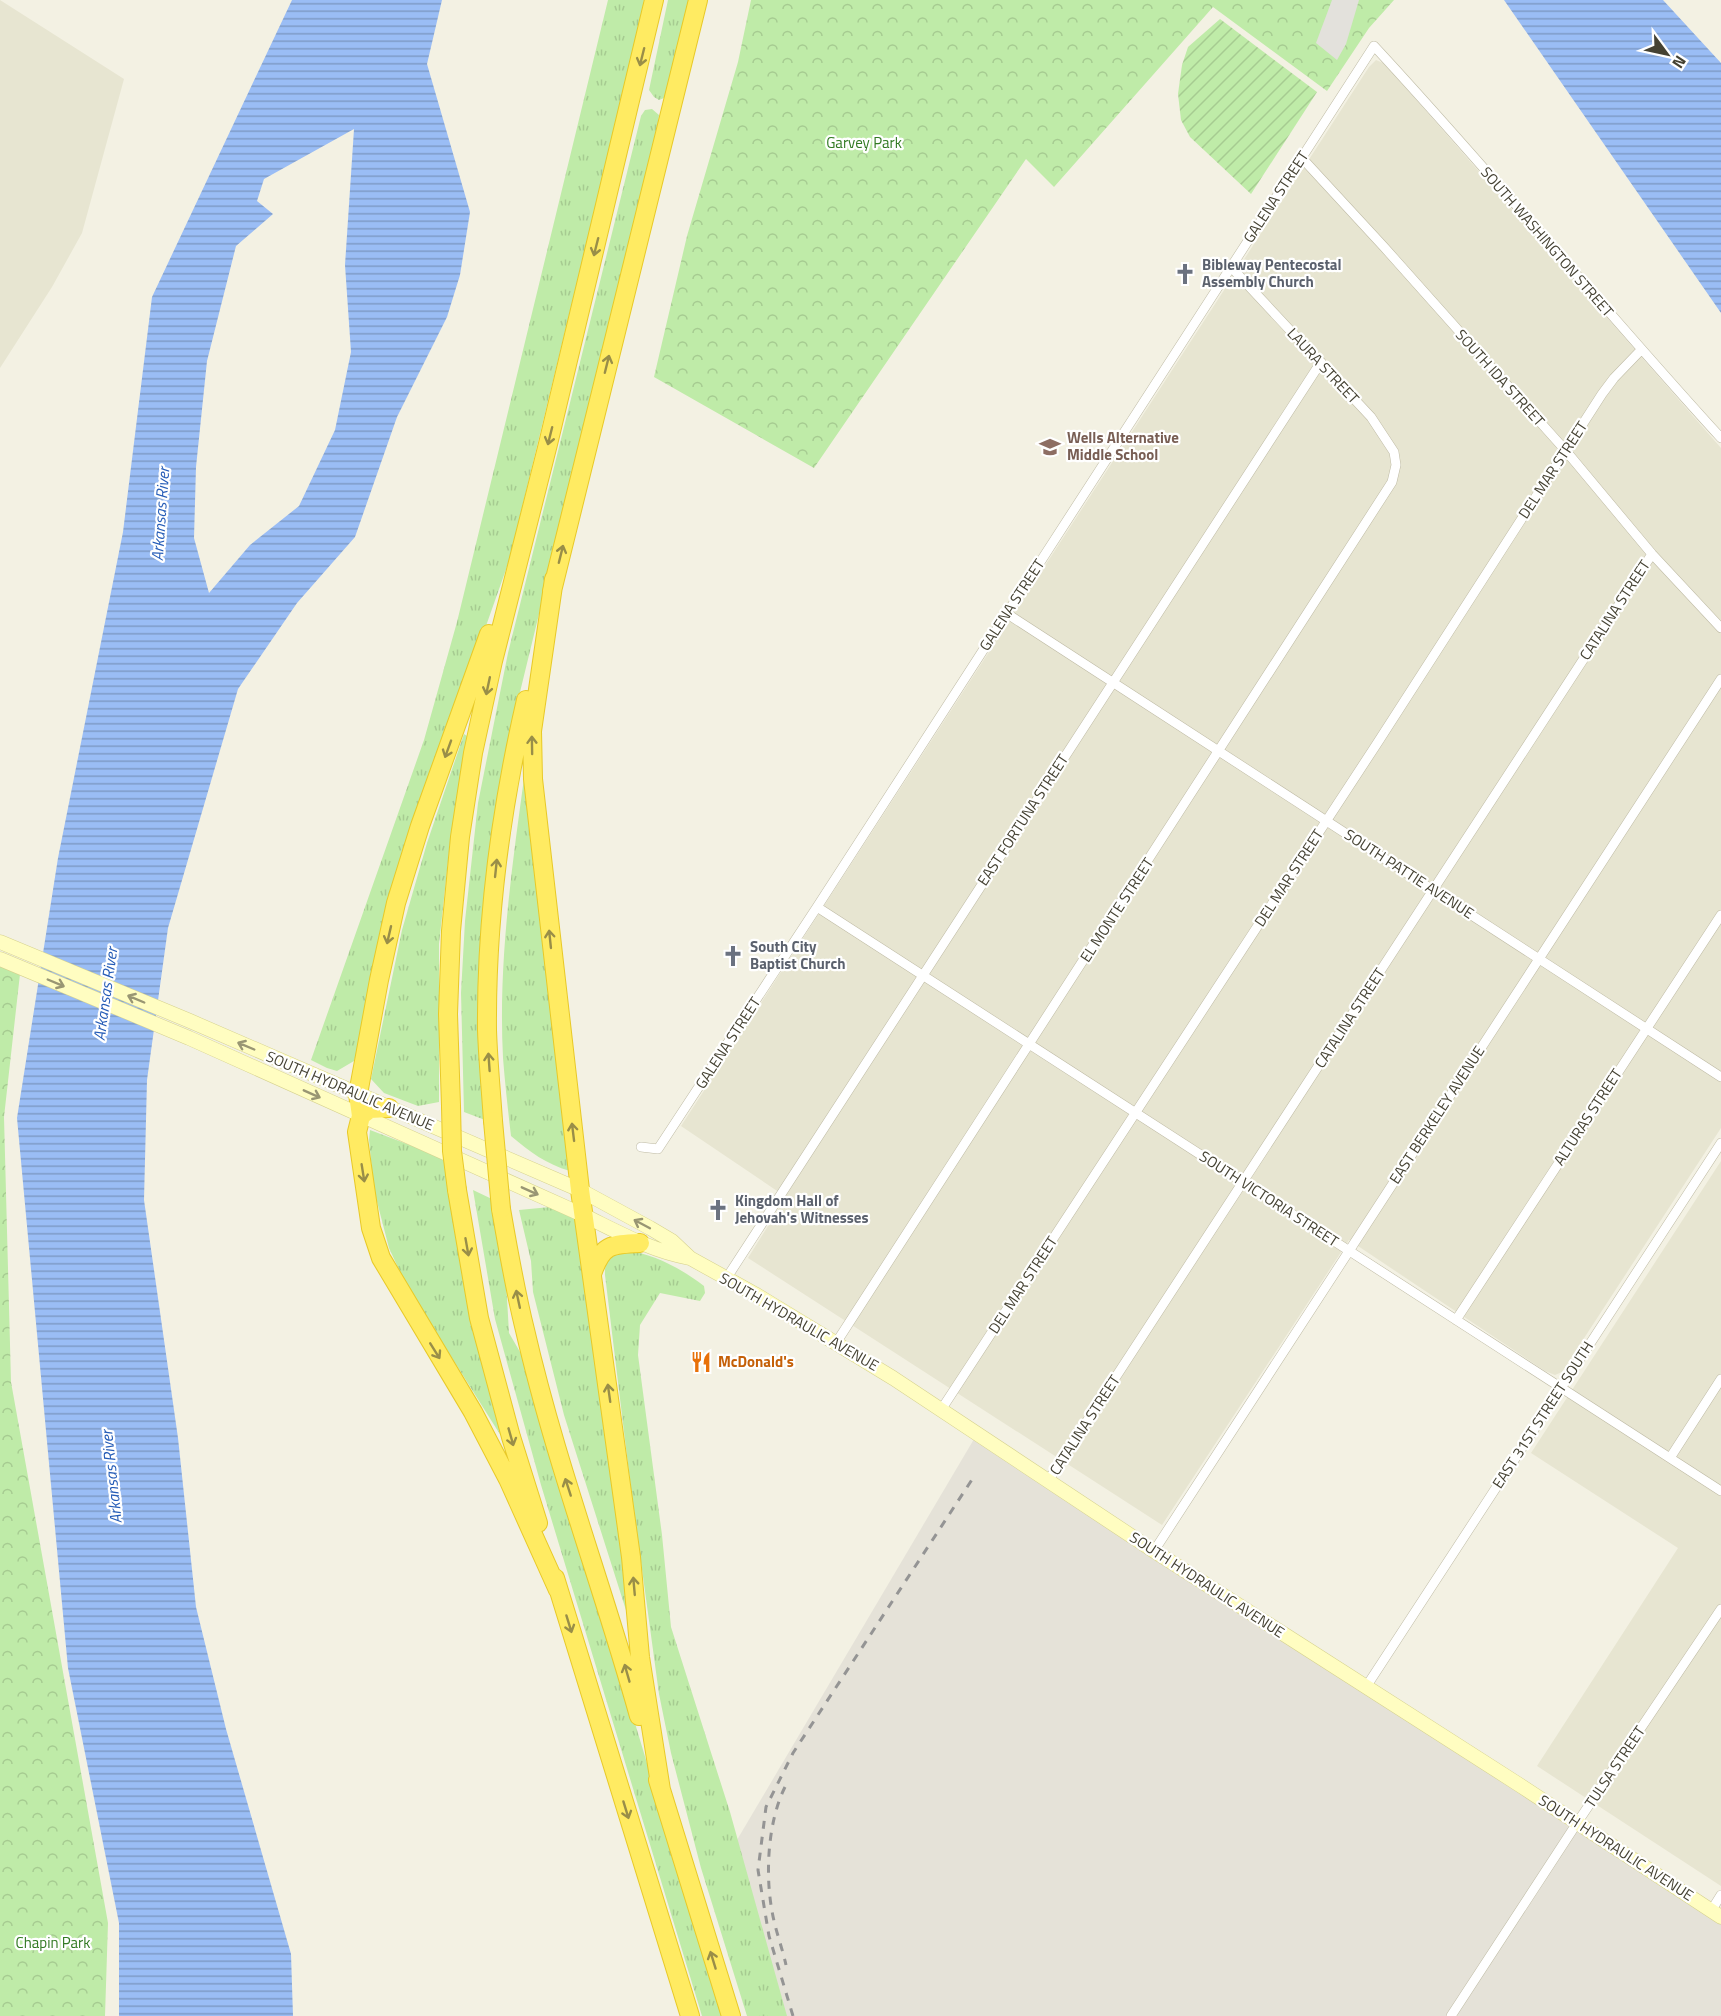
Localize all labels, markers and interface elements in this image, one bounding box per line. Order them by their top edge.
north arrow [1637,24,1697,84]
one-way arrow [635,47,647,66]
text: N [1666,51,1693,73]
park label: Garvey Park [826,131,902,154]
street label: GALENA STREET [1237,146,1314,247]
street label: SOUTH WASHINGTON STREET [1475,161,1619,322]
one-way arrow [589,237,601,256]
place label: Bibleway Pentecostal Assembly Church [1202,253,1342,293]
church icon: Bibleway Pentecostal Assembly Church [1173,262,1197,286]
street label: LAURA STREET [1282,322,1365,409]
street label: SOUTH IDA STREET [1450,324,1551,432]
one-way arrow [602,355,614,374]
street label: DEL MAR STREET [1512,416,1593,523]
one-way arrow [544,426,555,445]
place label: Wells Alternative Middle School [1067,426,1179,466]
school or university icon: Wells Alternative Middle School [1038,435,1062,459]
water label: Arkansas River [145,464,175,562]
one-way arrow [555,544,567,563]
street label: GALENA STREET [973,554,1050,655]
street label: CATALINA STREET [1573,555,1656,664]
one-way arrow [481,677,493,696]
one-way arrow [526,735,538,755]
one-way arrow [442,740,453,758]
street label: EAST FORTUNA STREET [971,749,1074,890]
street label: SOUTH PATTIE AVENUE [1340,823,1479,924]
street label: DEL MAR STREET [1248,824,1329,931]
street label: EL MONTE STREET [1074,853,1159,967]
one-way arrow [491,858,502,878]
one-way arrow [383,925,394,944]
one-way arrow [544,929,555,949]
place label: South City Baptist Church [750,935,845,975]
water label: Arkansas River [87,944,124,1042]
church icon: South City Baptist Church [721,944,745,968]
street label: CATALINA STREET [1308,963,1391,1072]
one-way arrow [47,978,65,989]
street label: GALENA STREET [689,992,766,1093]
one-way arrow [127,993,145,1004]
one-way arrow [237,1039,255,1050]
street label: EAST BERKELEY AVENUE [1383,1041,1490,1188]
street label: SOUTH HYDRAULIC AVENUE [263,1045,438,1136]
one-way arrow [484,1053,495,1073]
street label: ALTURAS STREET [1548,1064,1628,1170]
one-way arrow [303,1088,321,1100]
one-way arrow [567,1123,578,1143]
street label: SOUTH VICTORIA STREET [1195,1145,1344,1252]
one-way arrow [358,1163,369,1182]
one-way arrow [520,1186,538,1197]
place label: Kingdom Hall of Jehovah's Witnesses [735,1189,869,1229]
church icon: Kingdom Hall of Jehovah's Witnesses [706,1198,730,1222]
one-way arrow [634,1218,652,1229]
street label: DEL MAR STREET [982,1231,1063,1338]
one-way arrow [462,1237,473,1257]
street label: SOUTH HYDRAULIC AVENUE [715,1266,883,1377]
one-way arrow [512,1289,523,1309]
street label: EAST 31ST STREET SOUTH [1486,1337,1599,1493]
one-way arrow [430,1342,442,1359]
restaurant icon: McDonald's [689,1350,713,1374]
place label: McDonald's [718,1350,794,1373]
street label: CATALINA STREET [1043,1370,1126,1479]
one-way arrow [603,1383,614,1403]
water label: Arkansas River [94,1427,128,1525]
one-way arrow [506,1427,517,1446]
one-way arrow [562,1478,573,1497]
street label: SOUTH HYDRAULIC AVENUE [1125,1526,1289,1643]
one-way arrow [628,1576,639,1596]
one-way arrow [564,1614,575,1633]
one-way arrow [621,1664,632,1683]
street label: TULSA STREET [1579,1721,1651,1812]
street label: SOUTH HYDRAULIC AVENUE [1534,1789,1698,1906]
one-way arrow [621,1800,632,1819]
park label: Chapin Park [16,1931,91,1954]
one-way arrow [707,1951,718,1970]

